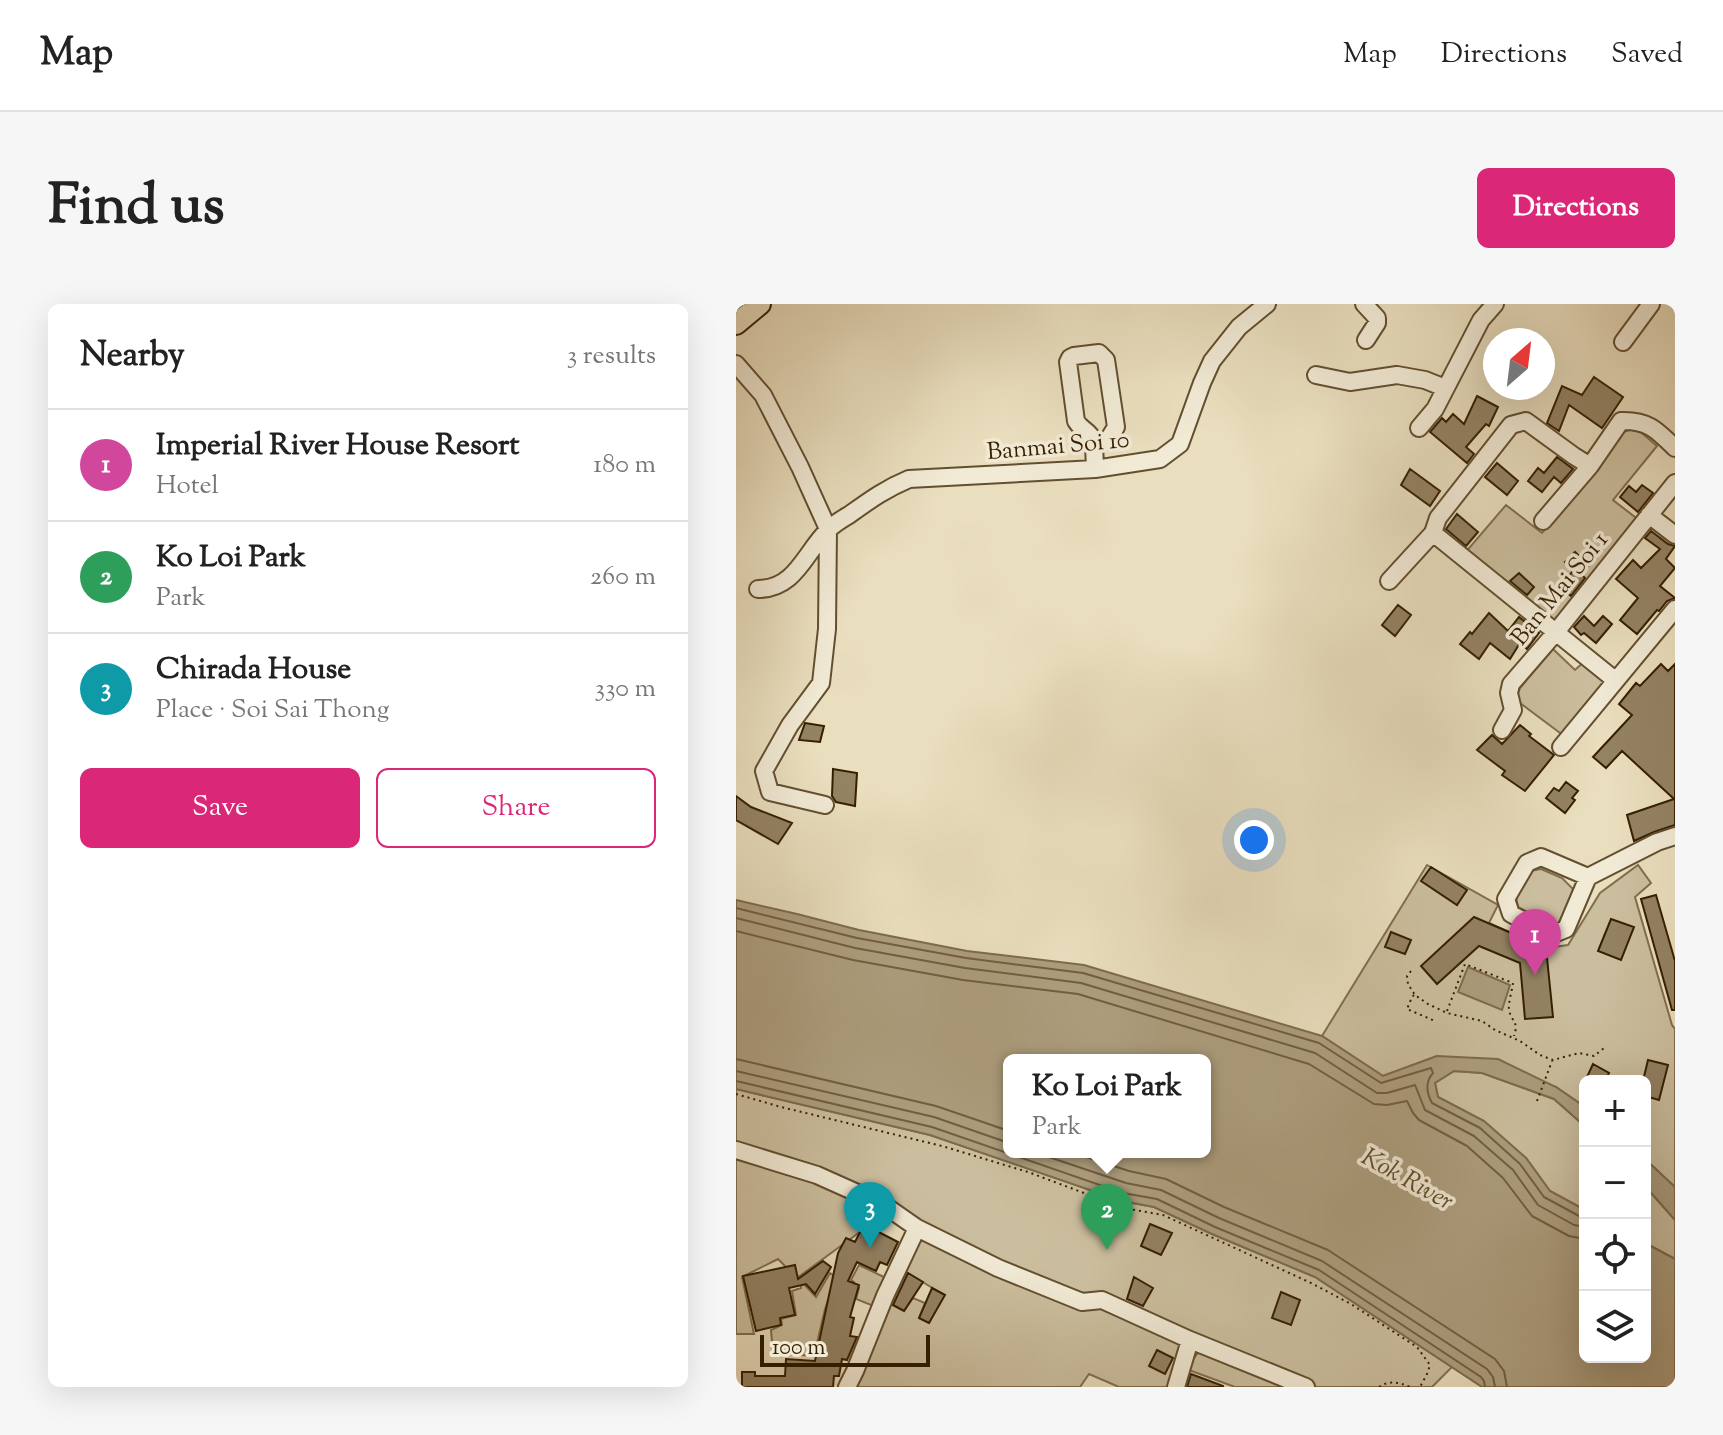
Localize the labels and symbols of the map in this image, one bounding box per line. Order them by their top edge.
north arrow [1483,328,1555,400]
street label: Banmai Soi 10 [985,424,1131,470]
street label: Ban Mai Soi 1 [1504,525,1617,654]
your location [1234,820,1274,860]
pin: 1 [1509,909,1561,975]
water label: Kok River [1354,1140,1460,1221]
pin: 3 [844,1182,896,1248]
pin: 2 [1081,1184,1133,1250]
scale bar [760,1331,930,1367]

